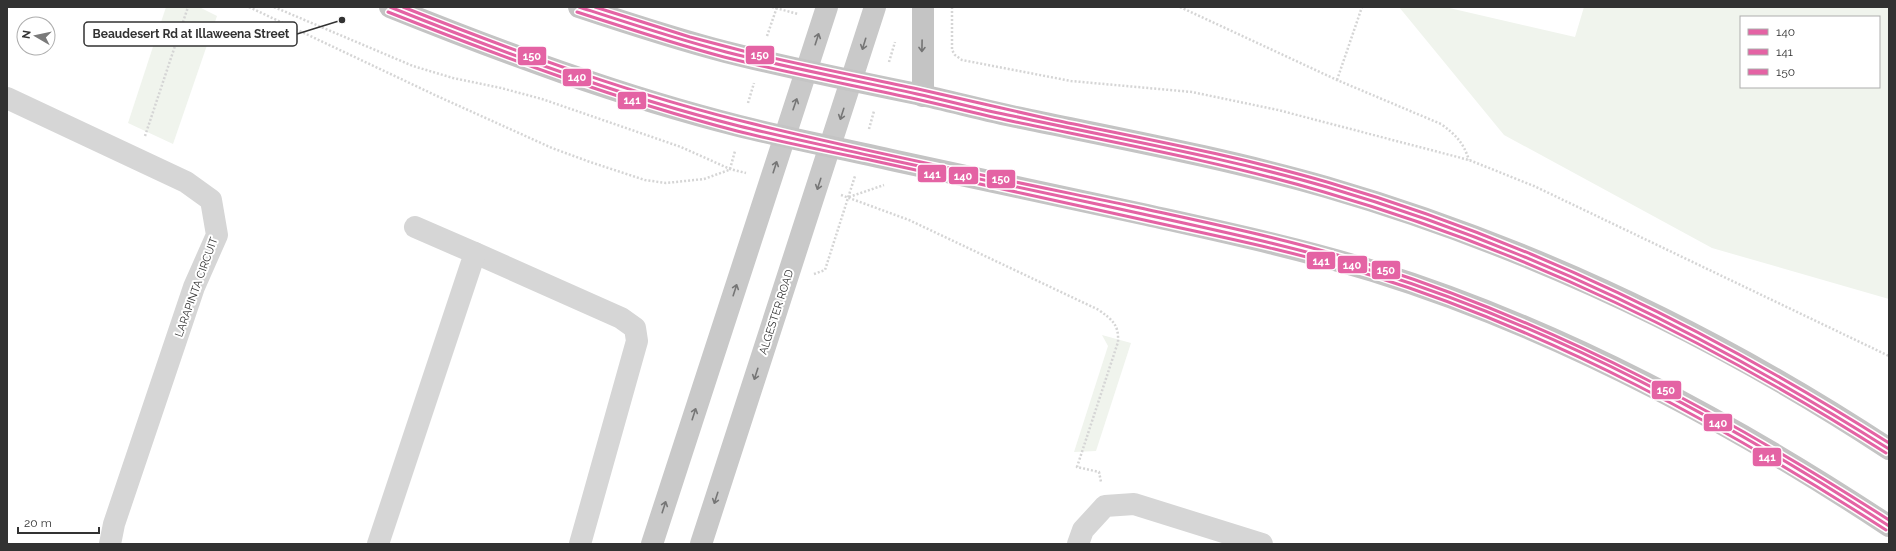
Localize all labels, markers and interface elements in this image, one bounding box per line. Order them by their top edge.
north arrow [16,16,56,56]
legend [1740,16,1880,88]
callout: Beaudesert Rd at Illaweena Street [84,22,297,46]
text: 140 [1776,25,1795,39]
text: Beaudesert Rd at Illaweena Street [93,27,290,41]
text: N [20,29,34,40]
one-way arrow [813,33,821,45]
one-way arrow [860,37,867,50]
one-way arrow [918,39,926,52]
line badge: 150 [745,45,775,65]
text: 141 [1776,45,1793,59]
line badge: 150 [517,46,547,66]
text: 150 [751,49,769,62]
text: 150 [523,50,541,63]
text: 150 [1776,65,1795,79]
line badge: 140 [562,68,592,87]
text: 140 [568,71,586,84]
line badge: 141 [617,91,647,110]
text: 141 [623,94,641,107]
one-way arrow [792,97,799,110]
one-way arrow [837,107,845,119]
one-way arrow [771,161,779,173]
line badge: 141 [917,164,947,183]
line badge: 140 [948,166,979,185]
text: 141 [923,168,941,181]
line badge: 150 [986,169,1016,189]
text: 140 [954,170,972,183]
text: 150 [992,173,1010,186]
one-way arrow [814,178,822,190]
street label: LARAPINTA CIRCUIT [172,235,221,339]
line badge: 141 [1306,251,1336,270]
text: 141 [1312,255,1330,268]
line badge: 140 [1337,255,1368,274]
text: 140 [1343,259,1361,272]
line badge: 150 [1371,260,1401,280]
text: 150 [1377,264,1395,277]
street label: ALGESTER ROAD [757,268,796,356]
one-way arrow [732,284,739,297]
one-way arrow [752,368,759,381]
line badge: 150 [1651,380,1682,400]
text: 150 [1657,384,1675,397]
one-way arrow [691,408,699,420]
line badge: 140 [1703,413,1733,432]
text: 140 [1709,417,1727,430]
line badge: 141 [1752,447,1782,467]
text: 141 [1758,451,1776,464]
one-way arrow [712,491,719,504]
one-way arrow [661,501,668,514]
scale bar [18,509,99,535]
text: 20 m [24,516,52,530]

